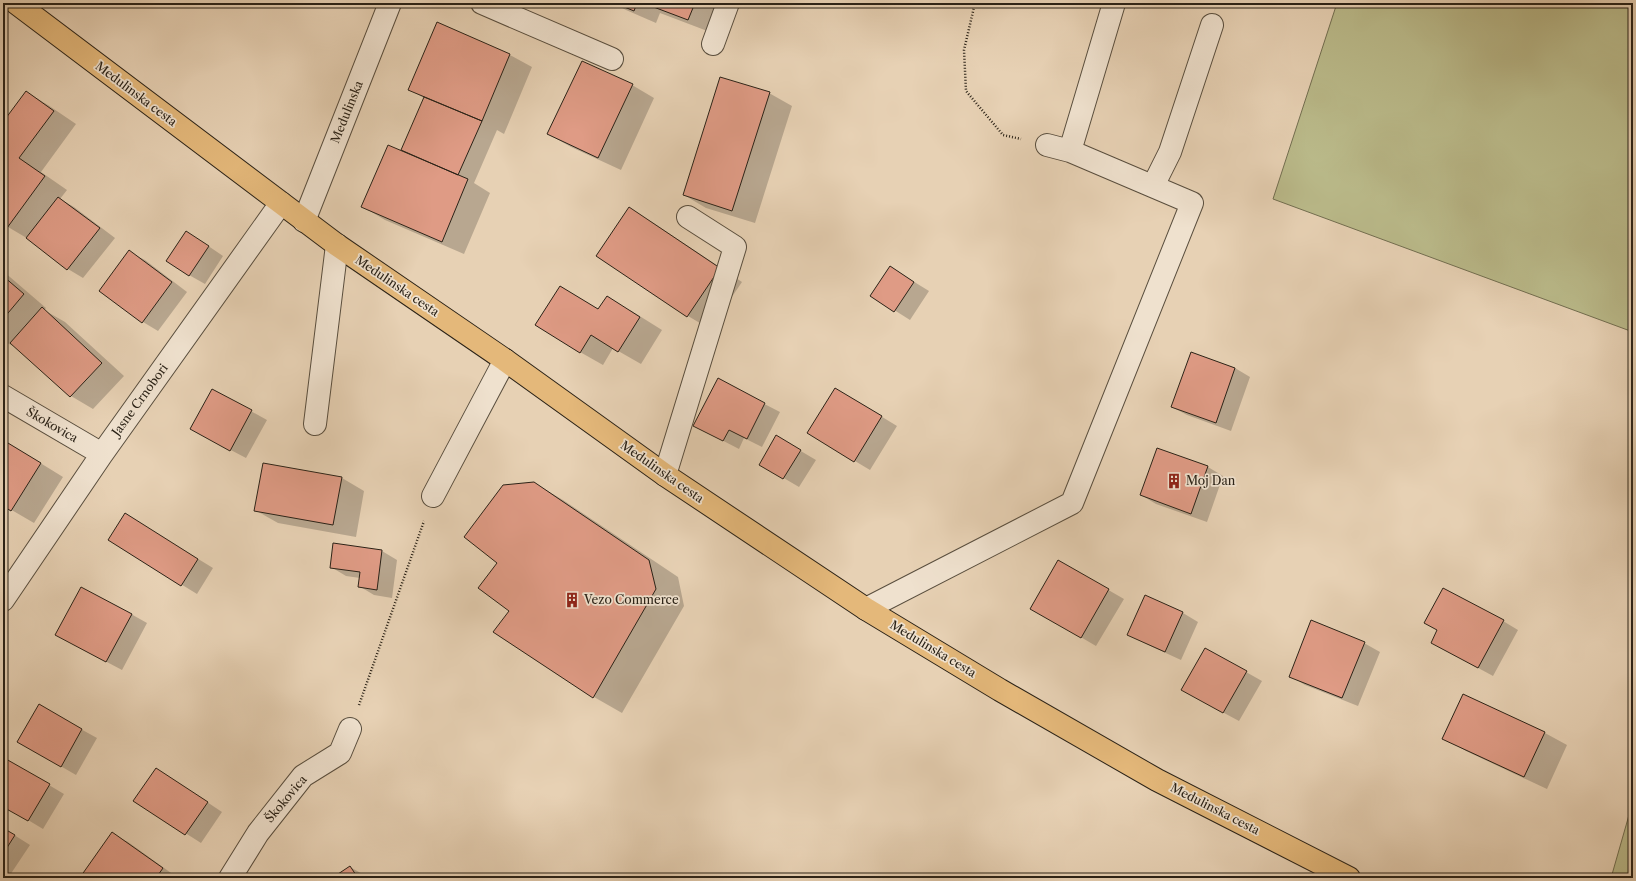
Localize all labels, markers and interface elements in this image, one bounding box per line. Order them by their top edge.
street label: Medulinska cesta [93,58,180,129]
street label: Medulinska [327,78,366,145]
street label: Medulinska cesta [352,252,443,320]
street label: Jasne Crnobori [107,360,171,440]
street label: Škokovica [24,403,82,446]
street label: Medulinska cesta [618,437,707,506]
building icon: Moj Dan [1165,472,1183,490]
place label: Moj Dan [1186,473,1236,488]
building icon: Vezo Commerce [563,591,581,609]
place label: Vezo Commerce [583,592,679,607]
street label: Medulinska cesta [887,617,980,681]
street label: Škokovica [261,771,310,825]
street label: Medulinska cesta [1168,780,1263,838]

